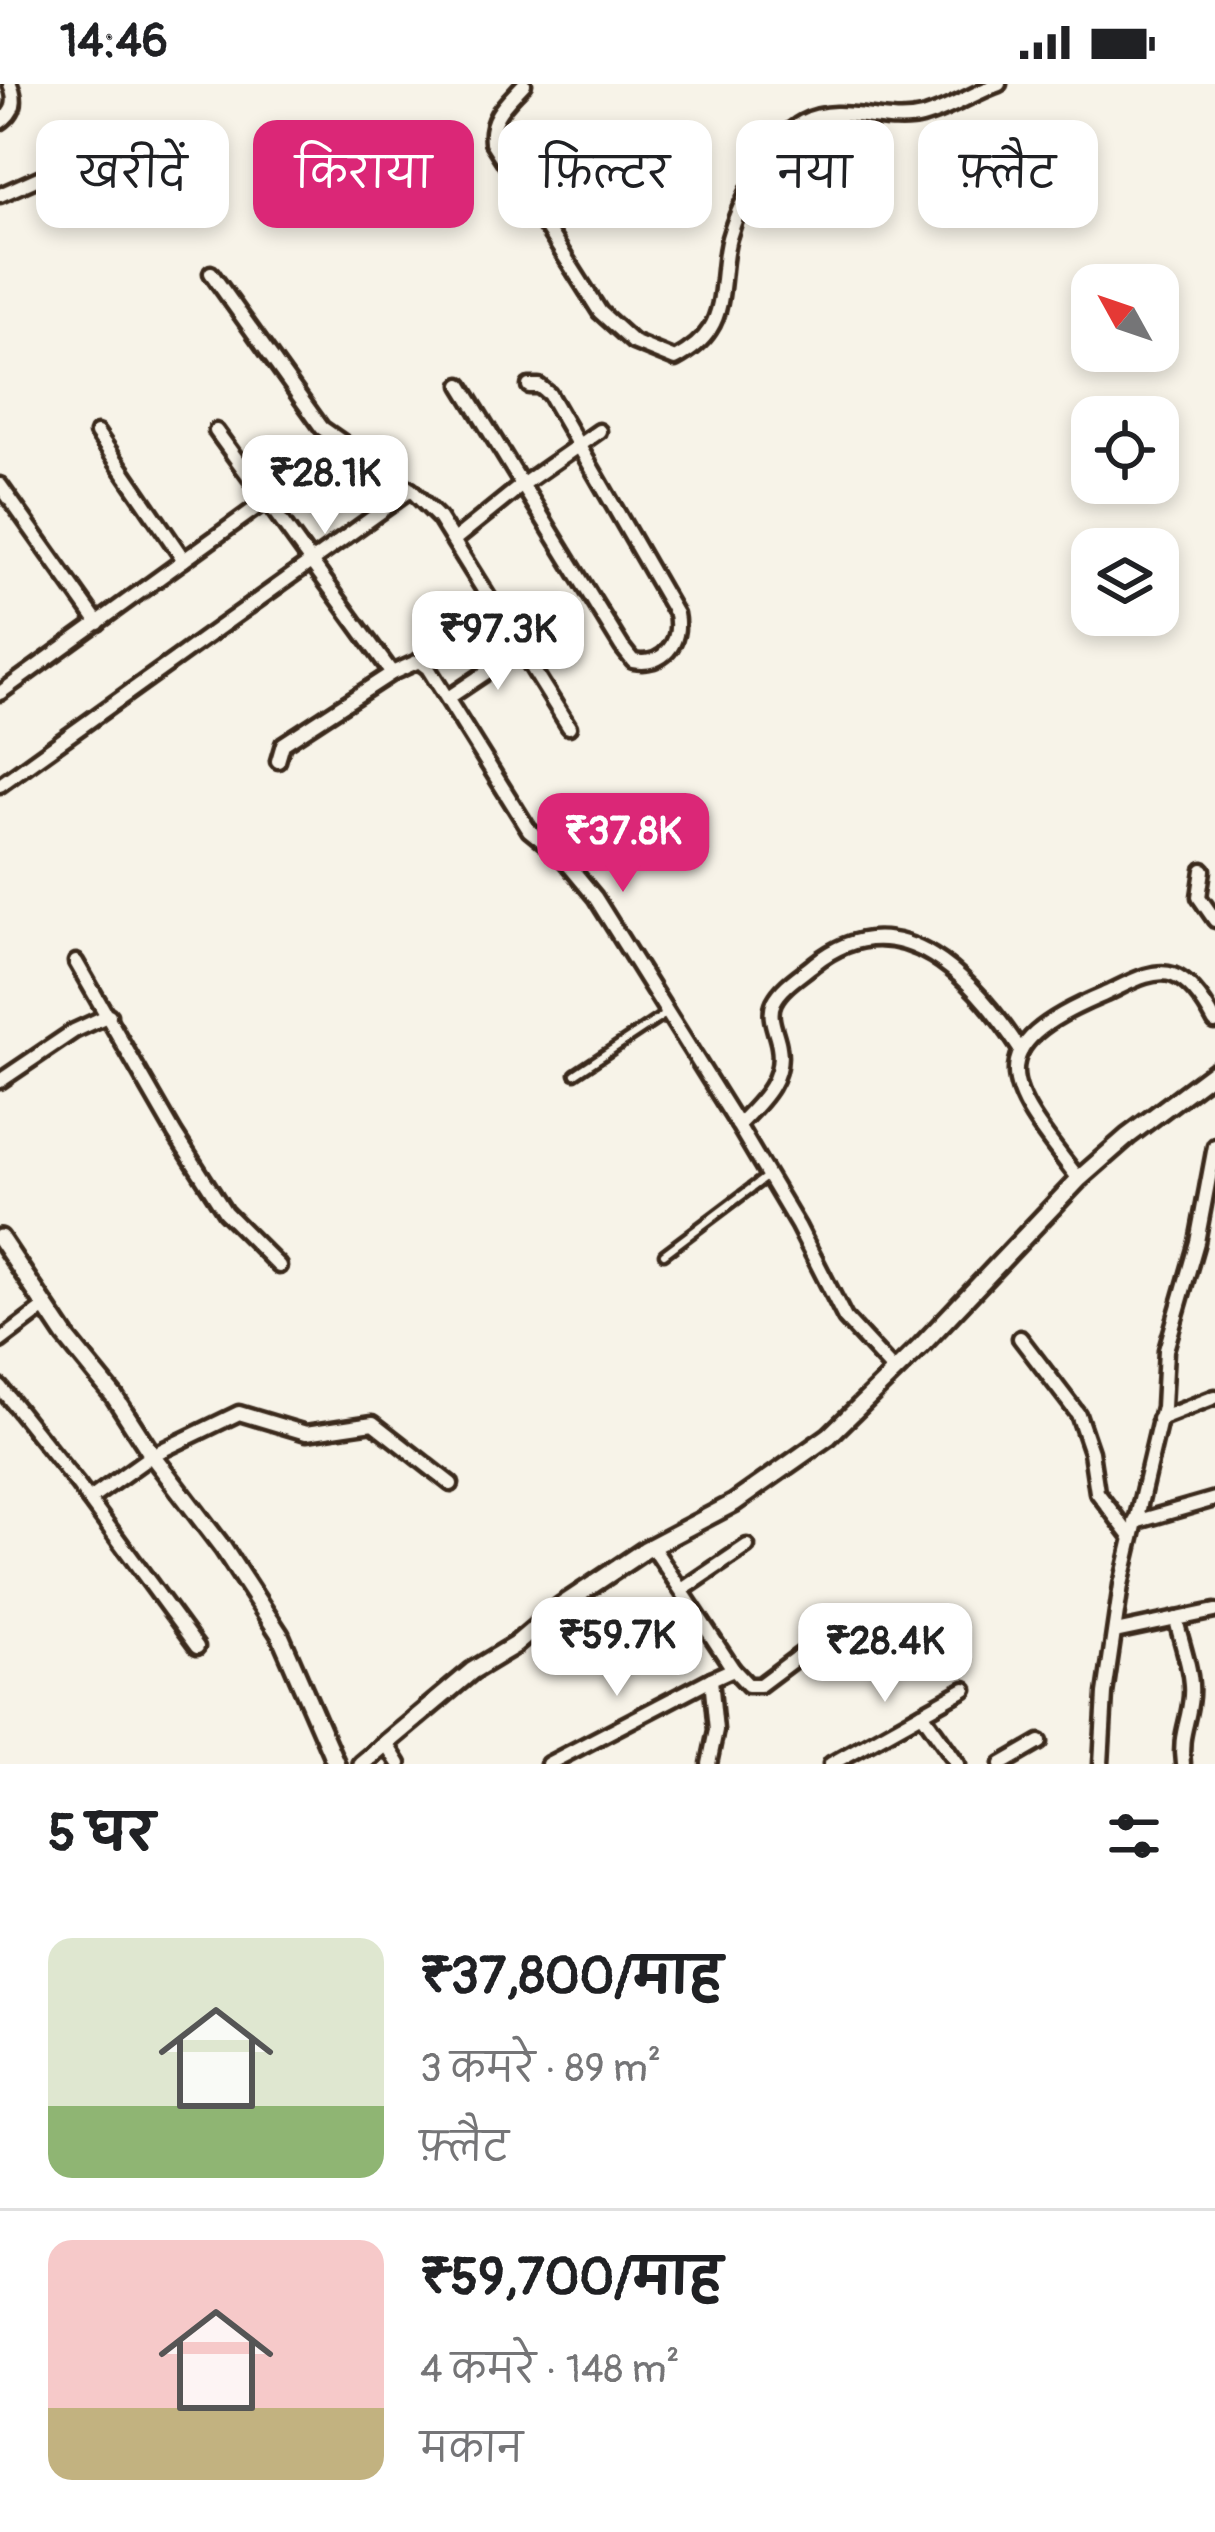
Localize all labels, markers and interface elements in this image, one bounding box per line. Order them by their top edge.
text: 14:46 [60,14,168,70]
chip: खरीदें [36,120,229,228]
chip: किराया [253,120,474,228]
chip: फ़िल्टर [498,120,712,228]
chip: नया [736,120,894,228]
chip: फ़्लैट [918,120,1098,228]
north arrow [1071,264,1179,372]
map controls [1071,264,1179,636]
button: locate [1071,396,1179,504]
pin: ₹28.1K [227,435,423,537]
text: ₹28.1K [269,449,381,498]
button: layers [1071,528,1179,636]
pin: ₹97.3K [400,591,596,693]
text: ₹97.3K [439,605,557,654]
pin: ₹37.8K [525,793,721,895]
text: ₹37.8K [564,807,682,856]
pin: ₹59.7K [519,1597,715,1699]
pin: ₹28.4K [787,1603,983,1705]
text: ₹59.7K [558,1611,676,1660]
text: ₹28.4K [825,1617,945,1666]
text: 5 घर [48,1802,155,1866]
icon: filters [1101,1803,1167,1869]
text: ₹37,800/माह [420,1945,722,2009]
icon: home [144,1986,288,2130]
text: 3 कमरे · 89 m² [420,2044,661,2093]
text: फ़्लैट [420,2123,509,2172]
text: ₹59,700/माह [420,2246,722,2310]
icon: home [144,2288,288,2432]
text: 4 कमरे · 148 m² [420,2345,680,2394]
text: मकान [420,2424,523,2473]

